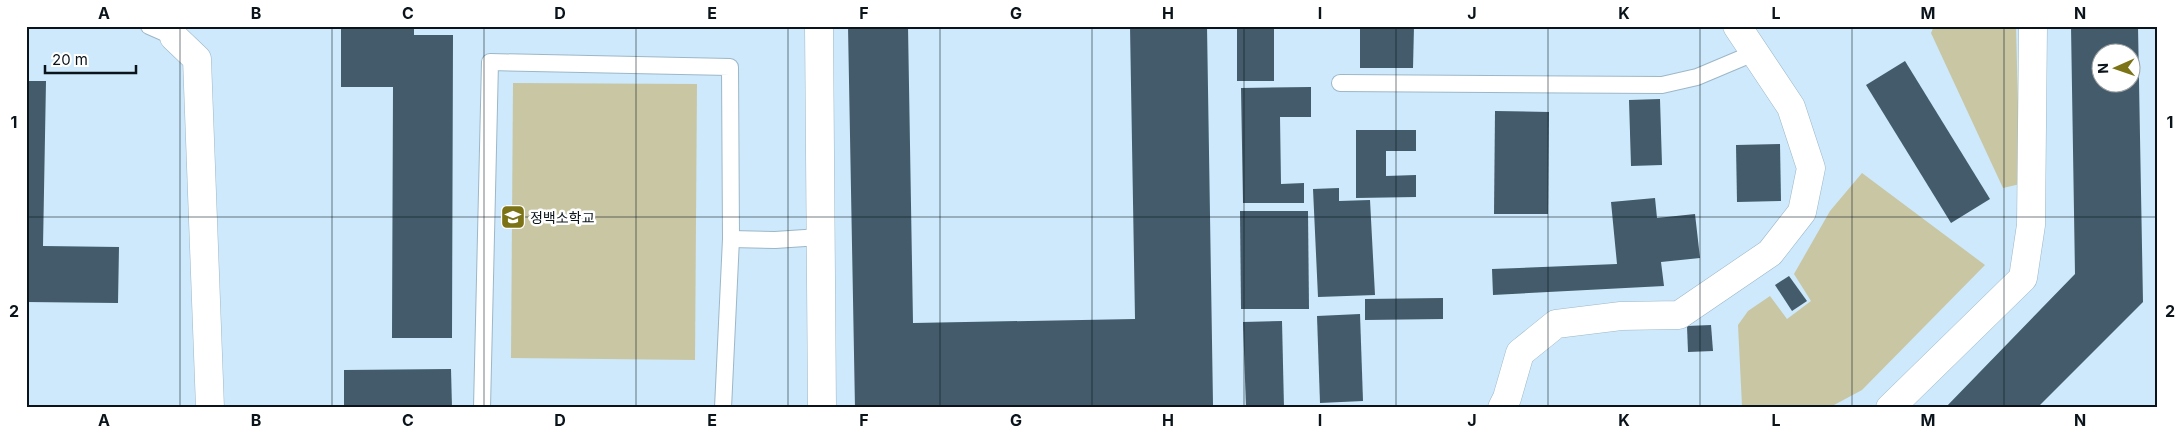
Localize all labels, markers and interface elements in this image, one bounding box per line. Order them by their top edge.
text: A [98,3,110,23]
text: B [251,3,261,23]
text: C [402,3,414,23]
text: D [554,3,566,23]
text: E [707,3,717,23]
text: F [859,3,869,23]
text: G [1010,3,1022,23]
text: H [1162,3,1174,23]
text: I [1318,3,1322,23]
text: J [1467,3,1477,23]
text: K [1618,3,1630,23]
text: L [1771,3,1781,23]
text: M [1921,3,1935,23]
text: N [2074,3,2086,23]
scale bar [45,42,136,74]
north arrow [2092,42,2142,92]
text: 20 m [52,50,88,69]
text: N [2094,63,2111,74]
text: 1 [11,112,17,132]
text: 1 [2167,112,2173,132]
school or university icon: 정백소학교 [500,204,526,230]
place label: 정백소학교 [530,209,595,226]
text: 2 [9,301,19,321]
text: 2 [2165,301,2175,321]
text: A [98,410,110,430]
text: B [251,410,261,430]
text: C [402,410,414,430]
text: D [554,410,566,430]
text: E [707,410,717,430]
text: F [859,410,869,430]
text: G [1010,410,1022,430]
text: H [1162,410,1174,430]
text: I [1318,410,1322,430]
text: J [1467,410,1477,430]
text: K [1618,410,1630,430]
text: L [1771,410,1781,430]
text: M [1921,410,1935,430]
text: N [2074,410,2086,430]

